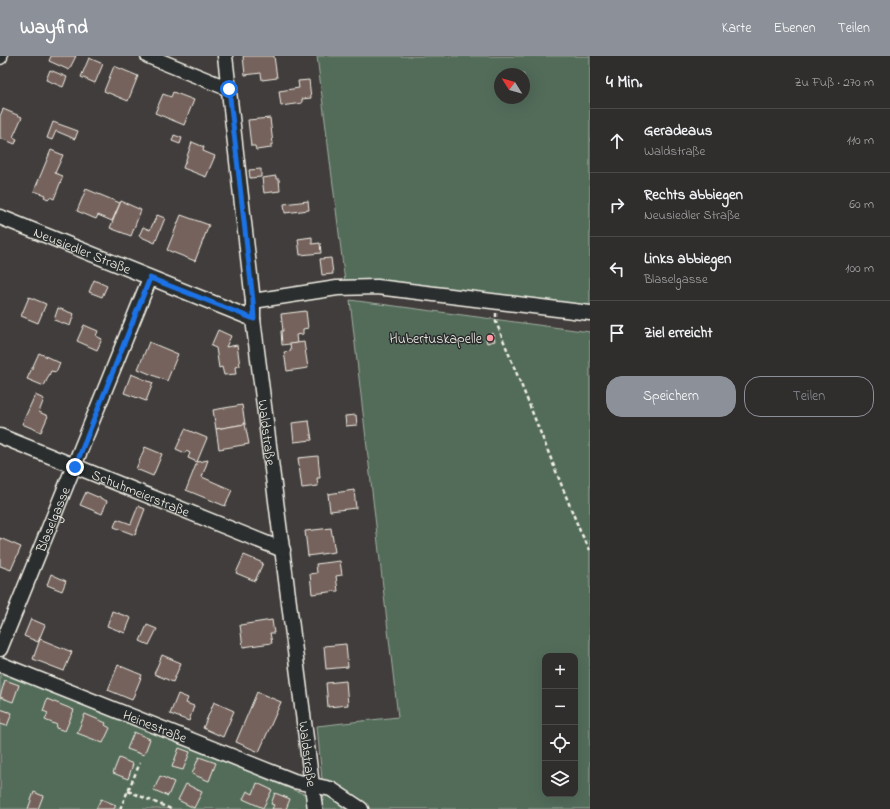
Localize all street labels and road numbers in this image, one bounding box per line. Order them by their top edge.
street label: Neusiedler Straße [30,223,134,281]
street label: Waldstraße [251,399,281,467]
street label: Schuhmeierstraße [88,465,193,524]
street label: Blaselgasse [31,483,77,556]
street label: Heinestraße [119,705,191,750]
street label: Waldstraße [292,720,321,789]

